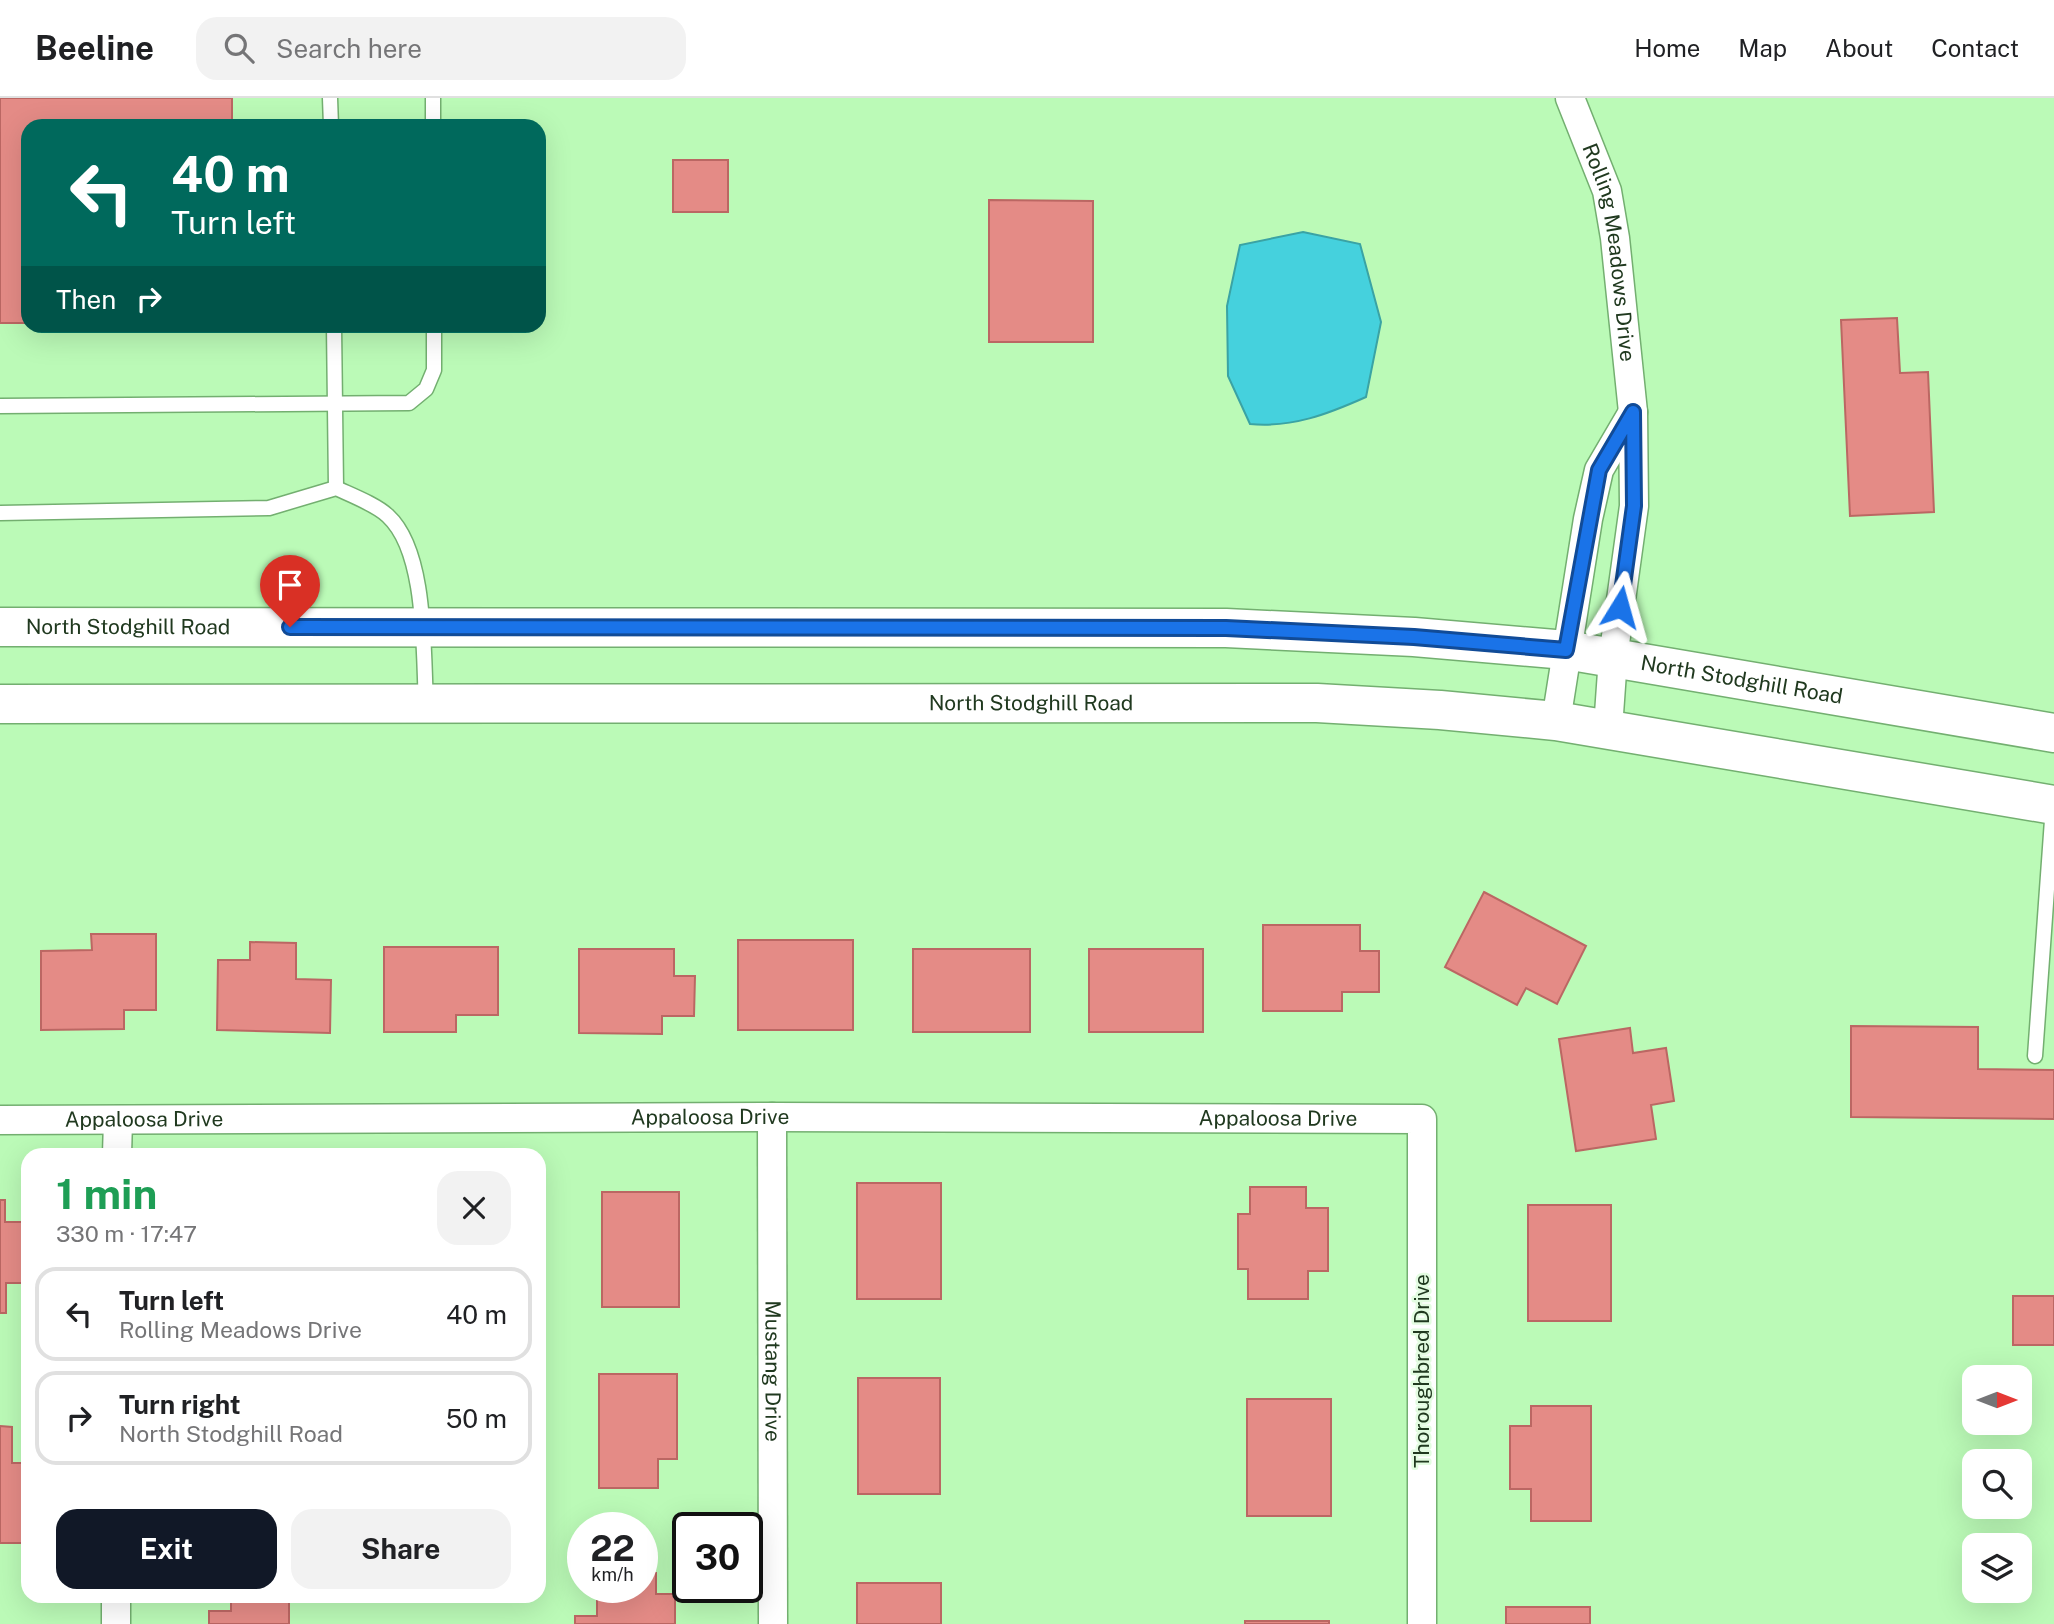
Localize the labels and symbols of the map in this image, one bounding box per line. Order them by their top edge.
street label: Rolling Meadows Drive [1577,140,1641,363]
pin [260,555,320,627]
position arrow [1583,570,1657,644]
street label: North Stodghill Road [26,614,230,639]
street label: North Stodghill Road [1639,650,1845,709]
street label: North Stodghill Road [929,690,1133,715]
street label: Appaloosa Drive [631,1104,789,1130]
street label: Appaloosa Drive [1199,1105,1357,1131]
street label: Appaloosa Drive [65,1106,223,1132]
street label: Thoroughbred Drive [1409,1274,1434,1468]
street label: Mustang Drive [760,1300,786,1442]
north arrow [1962,1365,2032,1435]
speed limit sign: 30 [672,1512,763,1603]

